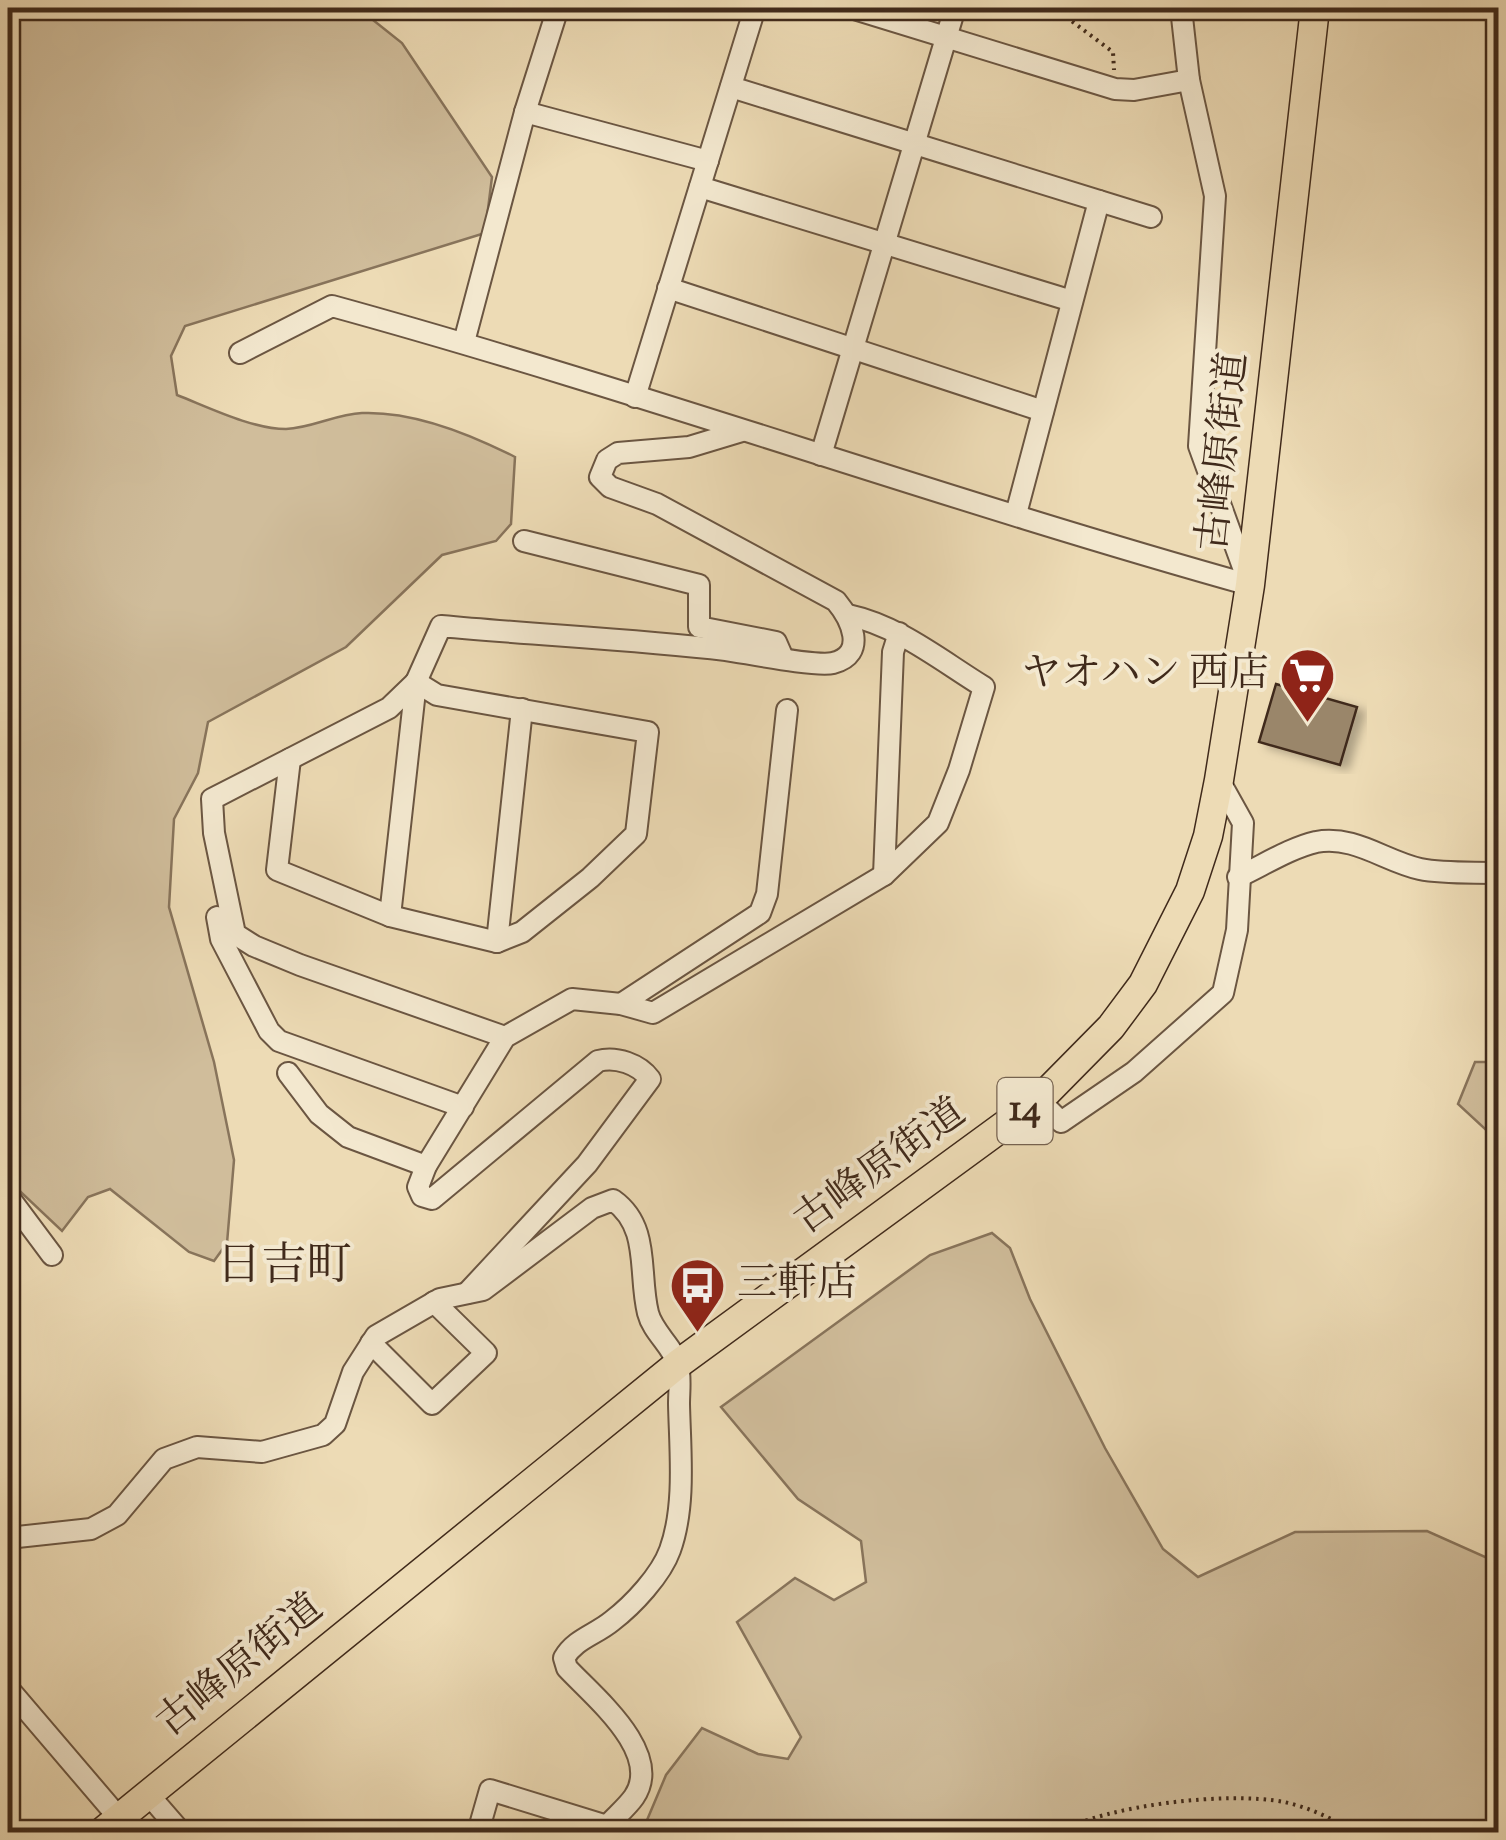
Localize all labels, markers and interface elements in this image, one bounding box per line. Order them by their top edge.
street label: 古峰原街道 [1186,350,1264,554]
supermarket icon: ヤオハン 西店 [1278,645,1338,724]
place label: ヤオハン 西店 [1021,647,1269,704]
road number: 14 [998,1078,1052,1144]
street label: 古峰原街道 [783,1086,979,1250]
district label: 日吉町 [216,1236,352,1301]
bus stop icon: 三軒店 [668,1255,728,1334]
place label: 三軒店 [737,1257,857,1314]
street label: 古峰原街道 [145,1582,337,1752]

